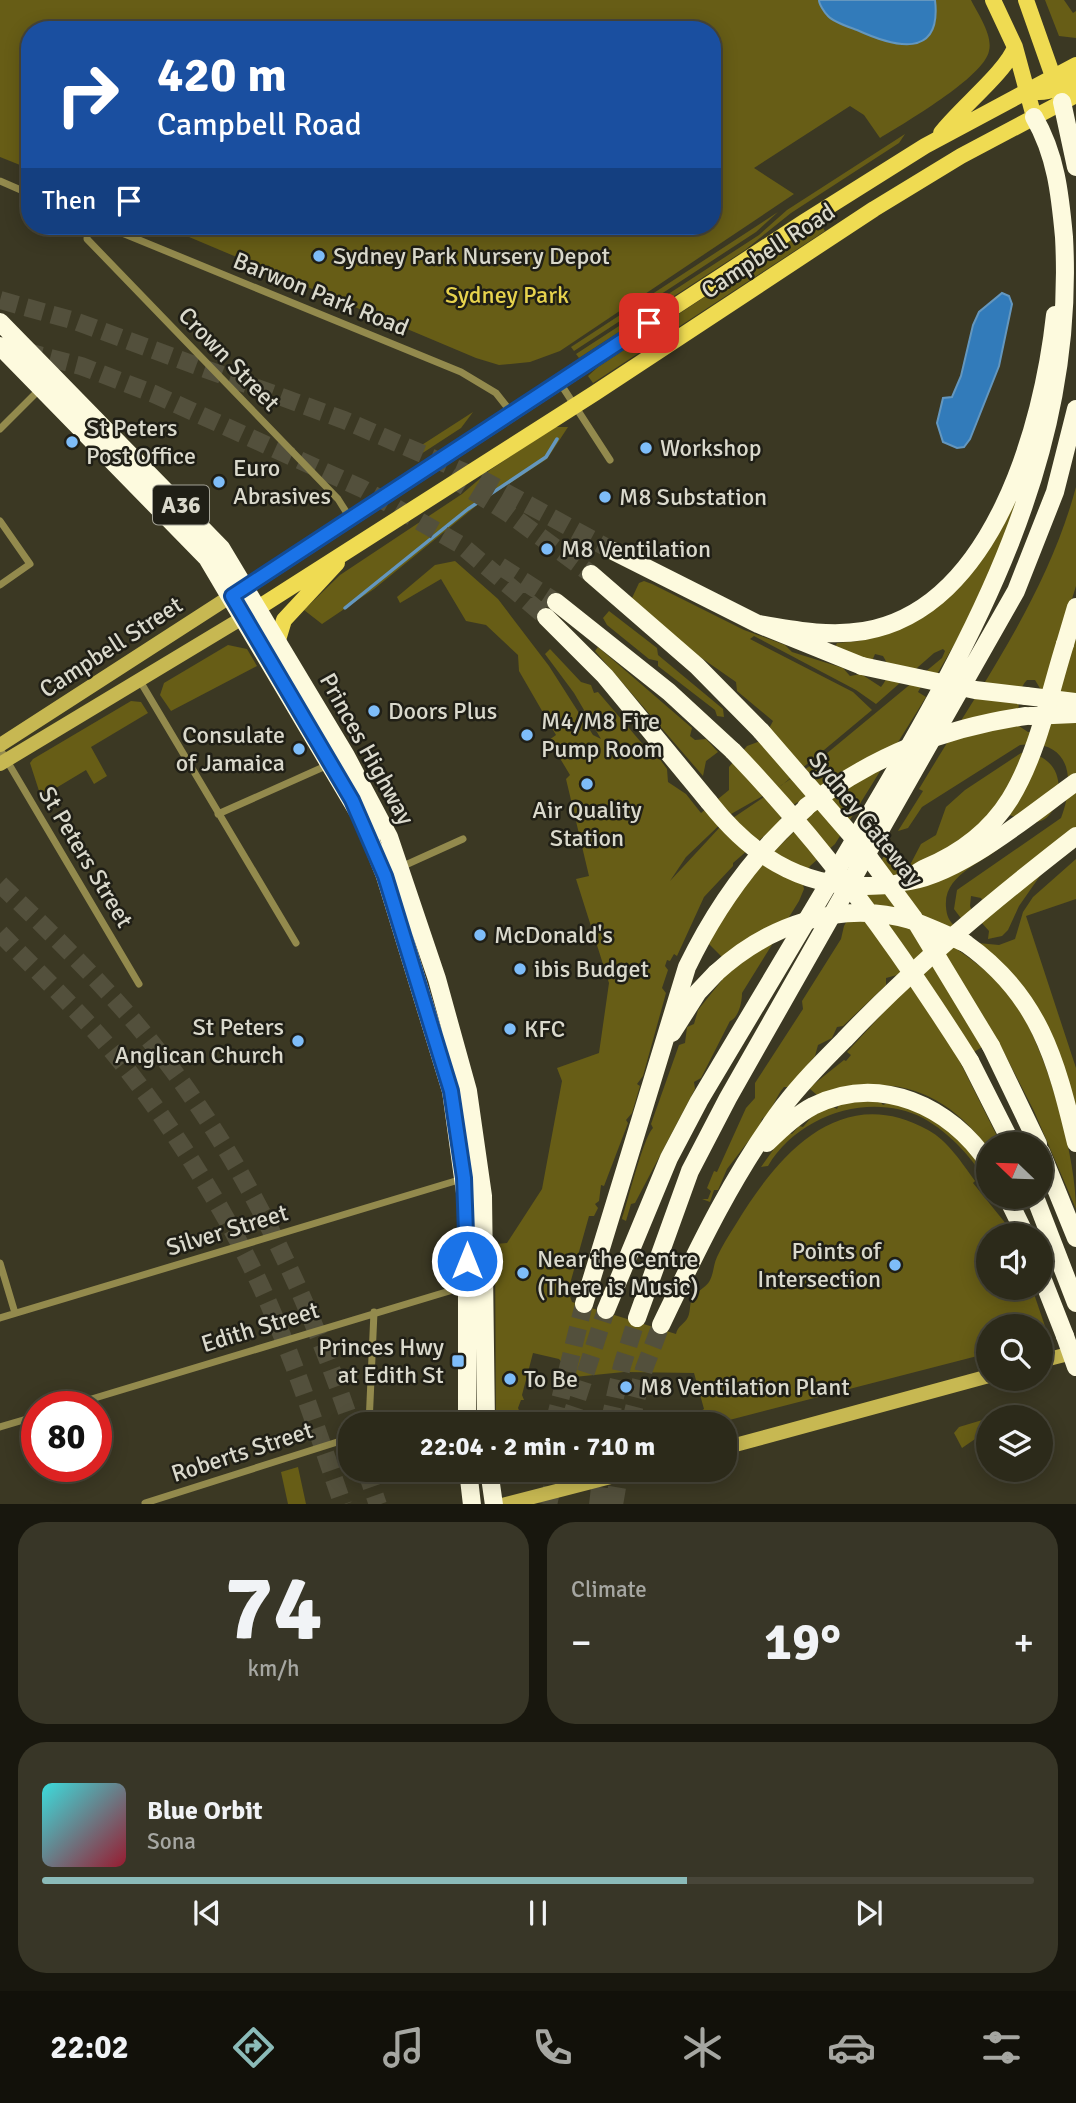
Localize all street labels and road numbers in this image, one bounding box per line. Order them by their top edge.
street label: Campbell Road [695,197,841,305]
street label: Barwon Park Road [229,245,413,343]
street label: Crown Street [172,301,286,417]
road number: A36 [153,485,209,524]
street label: Campbell Street [34,590,188,704]
street label: Princes Highway [313,668,421,830]
street label: Sydney Gateway [802,745,930,893]
street label: St Peters Street [32,781,140,933]
street label: Silver Street [162,1197,292,1263]
street label: Edith Street [197,1295,323,1359]
street label: Roberts Street [167,1415,317,1489]

